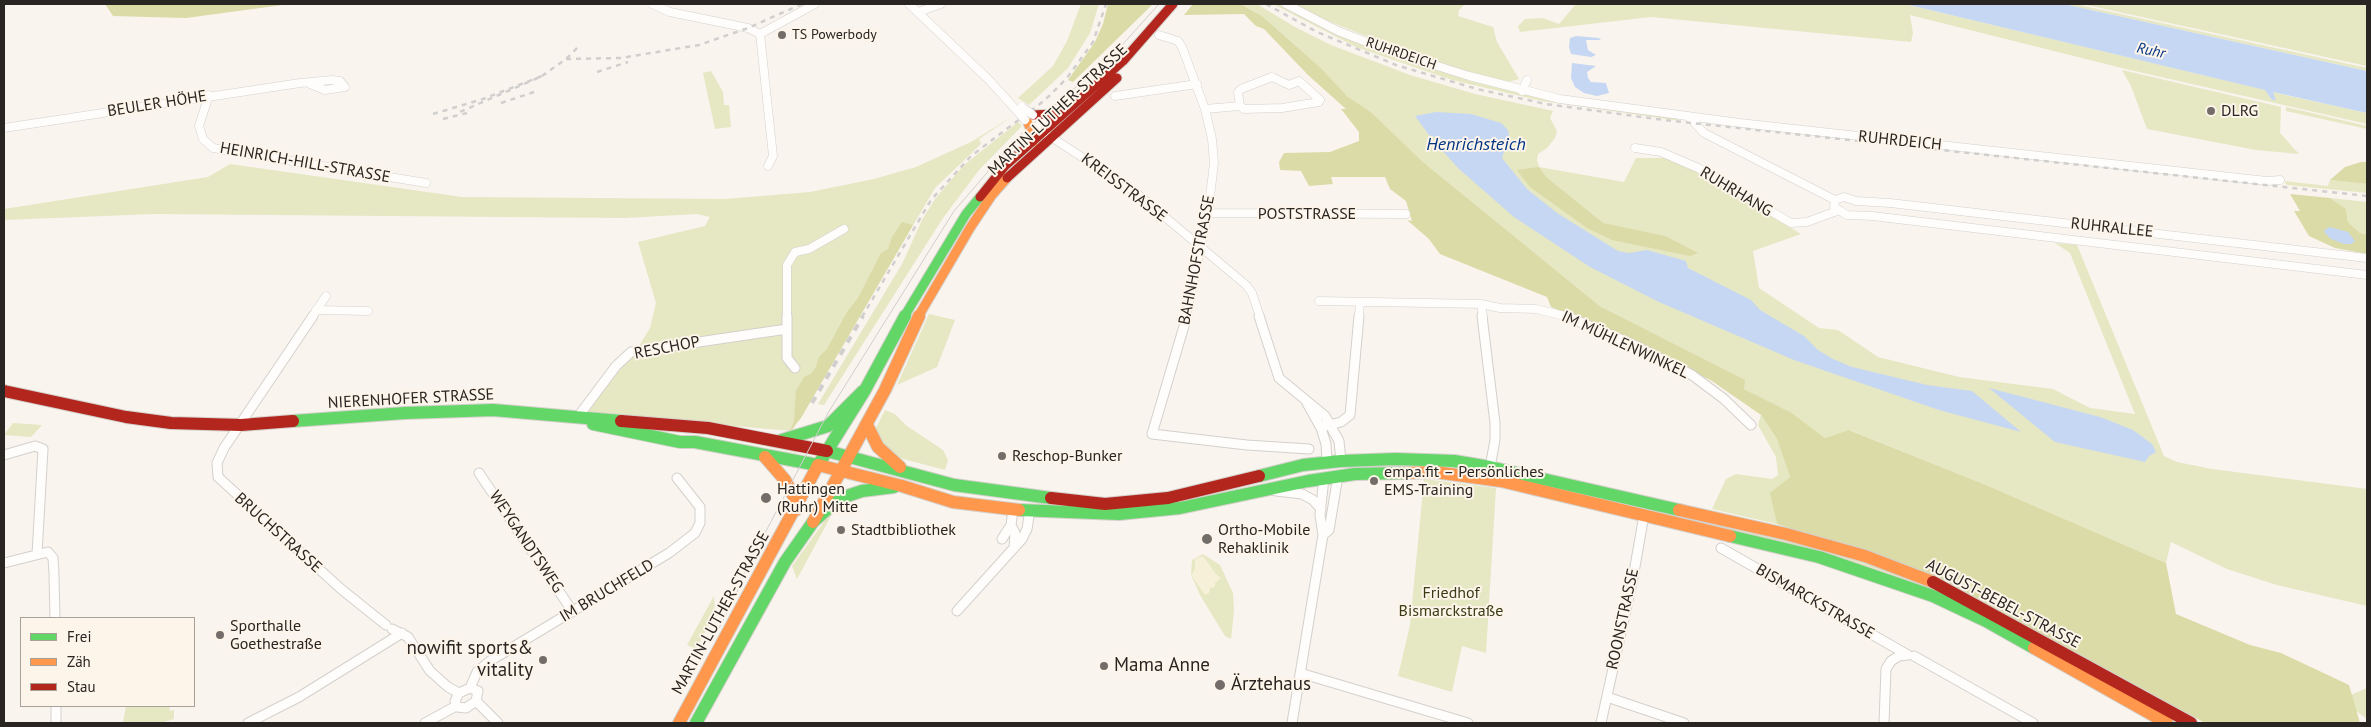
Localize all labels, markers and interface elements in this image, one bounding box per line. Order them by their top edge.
place label: TS Powerbody [792,27,877,43]
marker: TS Powerbody [776,29,788,41]
street label: RUHRDEICH [1364,34,1438,74]
water label: Ruhr [2135,39,2167,63]
street label: MARTIN-LUTHER-STRASSE [984,40,1132,180]
street label: BEULER HÖHE [106,87,208,121]
place label: DLRG [2221,101,2258,121]
marker: DLRG [2205,105,2217,117]
street label: RUHRDEICH [1857,127,1943,155]
water label: Henrichsteich [1426,134,1526,156]
street label: HEINRICH-HILL-STRASSE [218,139,392,187]
street label: KREISSTRASSE [1077,150,1171,226]
street label: RUHRHANG [1696,163,1776,221]
street label: BAHNHOFSTRASSE [1175,194,1219,326]
street label: POSTSTRASSE [1258,204,1356,224]
street label: RUHRALLEE [2070,214,2154,242]
street label: IM MÜHLENWINKEL [1558,307,1692,383]
street label: RESCHOP [633,332,701,364]
street label: NIERENHOFER STRASSE [327,385,495,413]
place label: Reschop-Bunker [1012,446,1122,466]
marker: Reschop-Bunker [996,450,1008,462]
place label: empa.fit – Persönliches EMS-Training [1384,462,1544,500]
marker: empa.fit – Persönliches EMS-Training [1368,475,1380,487]
place label: Hattingen (Ruhr) Mitte [777,479,858,517]
street label: WEYGANDTSWEG [485,487,567,597]
street label: BRUCHSTRASSE [230,489,326,577]
marker: Hattingen (Ruhr) Mitte [759,491,773,505]
place label: Stadtbibliothek [851,520,956,540]
place label: Ortho-Mobile Rehaklinik [1218,520,1310,558]
marker: Stadtbibliothek [835,524,847,536]
street label: MARTIN-LUTHER-STRASSE [668,528,774,698]
marker: Ortho-Mobile Rehaklinik [1200,532,1214,546]
street label: IM BRUCHFELD [556,555,658,627]
street label: AUGUST-BEBEL-STRASSE [1923,555,2083,653]
street label: BISMARCKSTRASSE [1752,560,1878,644]
street label: ROONSTRASSE [1603,567,1643,671]
park label: Friedhof Bismarckstraße [1399,583,1503,621]
place label: Sporthalle Goethestraße [230,616,322,654]
legend [20,617,195,707]
text: Frei [67,627,92,646]
marker: Sporthalle Goethestraße [214,629,226,641]
place label: nowifit sports& vitality [406,638,533,682]
text: Zäh [67,652,91,671]
marker: nowifit sports& vitality [537,654,549,666]
place label: Mama Anne [1114,655,1210,677]
marker: Mama Anne [1098,660,1110,672]
place label: Ärztehaus [1231,674,1311,696]
text: Stau [67,677,96,696]
marker: Ärztehaus [1213,678,1227,692]

